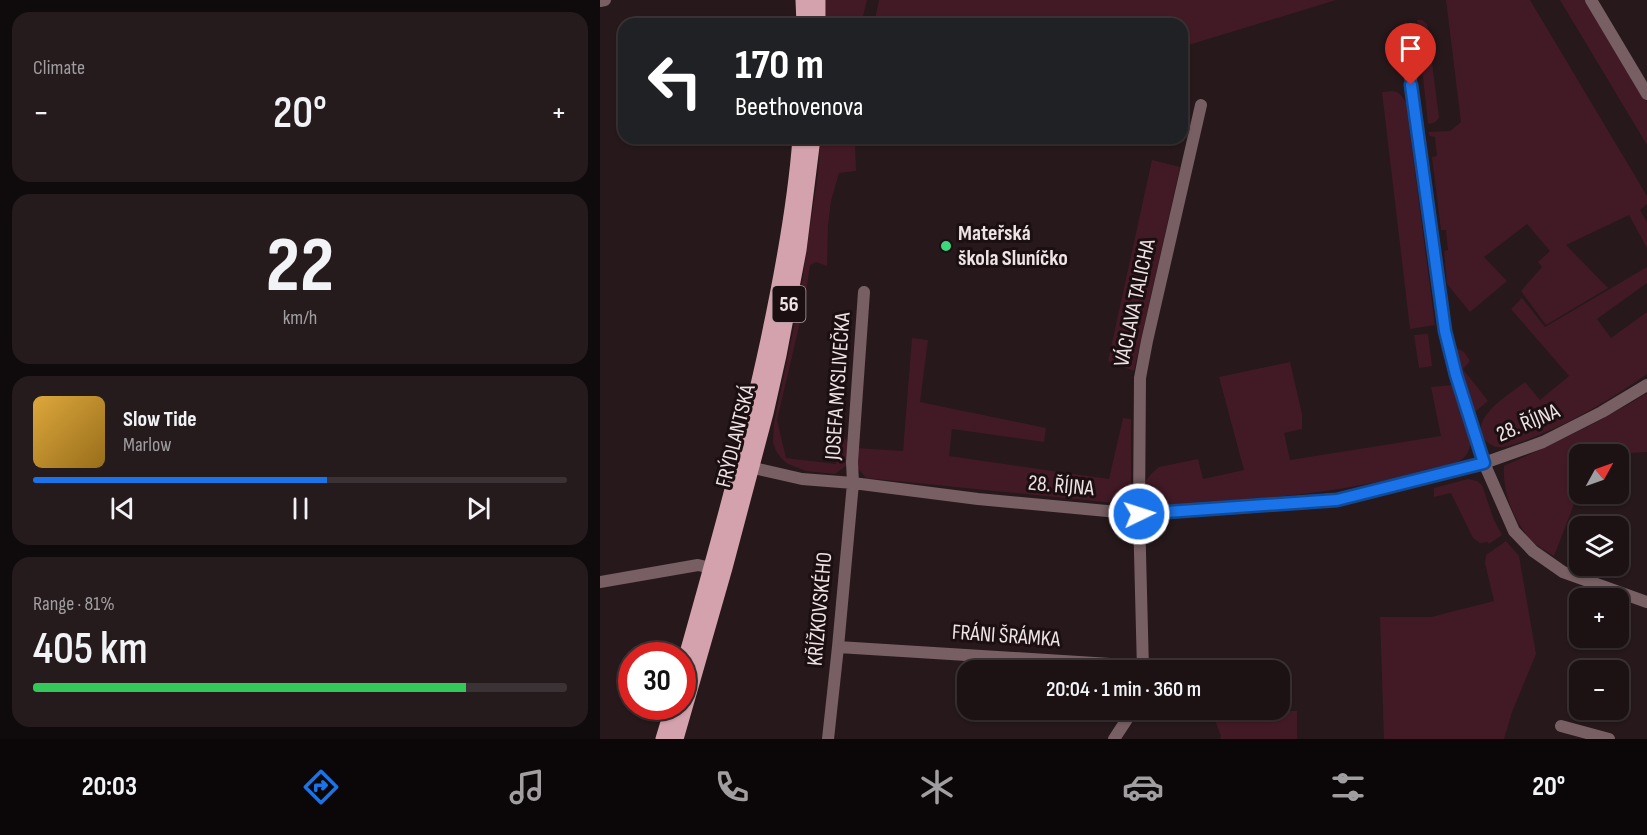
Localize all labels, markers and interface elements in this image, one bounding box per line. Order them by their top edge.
pin [1385,23,1436,85]
icon: arrive [1394,32,1427,65]
text: 170 m [735,40,824,91]
icon: left [636,42,714,120]
text: Climate [33,56,85,80]
text: 20° [273,86,327,141]
text: Beethovenova [735,91,864,123]
text: − [33,93,49,133]
text: + [551,93,567,133]
text: 22 [266,220,334,313]
place label: Mateřská škola Sluníčko [958,220,1068,272]
street label: VÁCLAVA TALICHA [1108,236,1162,369]
marker: Mateřská škola Sluníčko [939,239,953,253]
road number: 56 [772,286,806,322]
text: km/h [283,306,317,330]
street label: JOSEFA MYSLIVEČKA [819,311,857,462]
street label: FRÝDLANTSKÁ [710,381,762,490]
street label: 28. ŘÍJNA [1492,397,1564,448]
text: Slow Tide [123,406,197,433]
text: Marlow [123,433,171,457]
north arrow [1569,444,1629,504]
map controls [1569,444,1629,720]
street label: 28. ŘÍJNA [1027,470,1096,502]
position arrow [1107,482,1171,546]
icon: previous [106,492,139,525]
icon: pause [284,492,317,525]
icon: next [462,492,495,525]
button: layers [1569,516,1629,576]
street label: KŘÍŽKOVSKÉHO [802,551,838,667]
button: + [1569,588,1629,648]
text: Range · 81% [33,592,115,616]
street label: FRÁNI ŠRÁMKA [951,619,1062,653]
text: 405 km [33,622,148,677]
speed limit sign: 30 [618,642,696,720]
button: − [1569,660,1629,720]
text: 20:04 · 1 min · 360 m [1046,676,1201,703]
icon: directions [300,766,342,808]
icon: music [506,766,548,808]
icon: phone [711,766,753,808]
icon: climate [916,766,958,808]
icon: car [1122,766,1164,808]
icon: filters [1327,766,1369,808]
text: 20:03 [82,771,137,803]
text: 20° [1532,771,1565,803]

